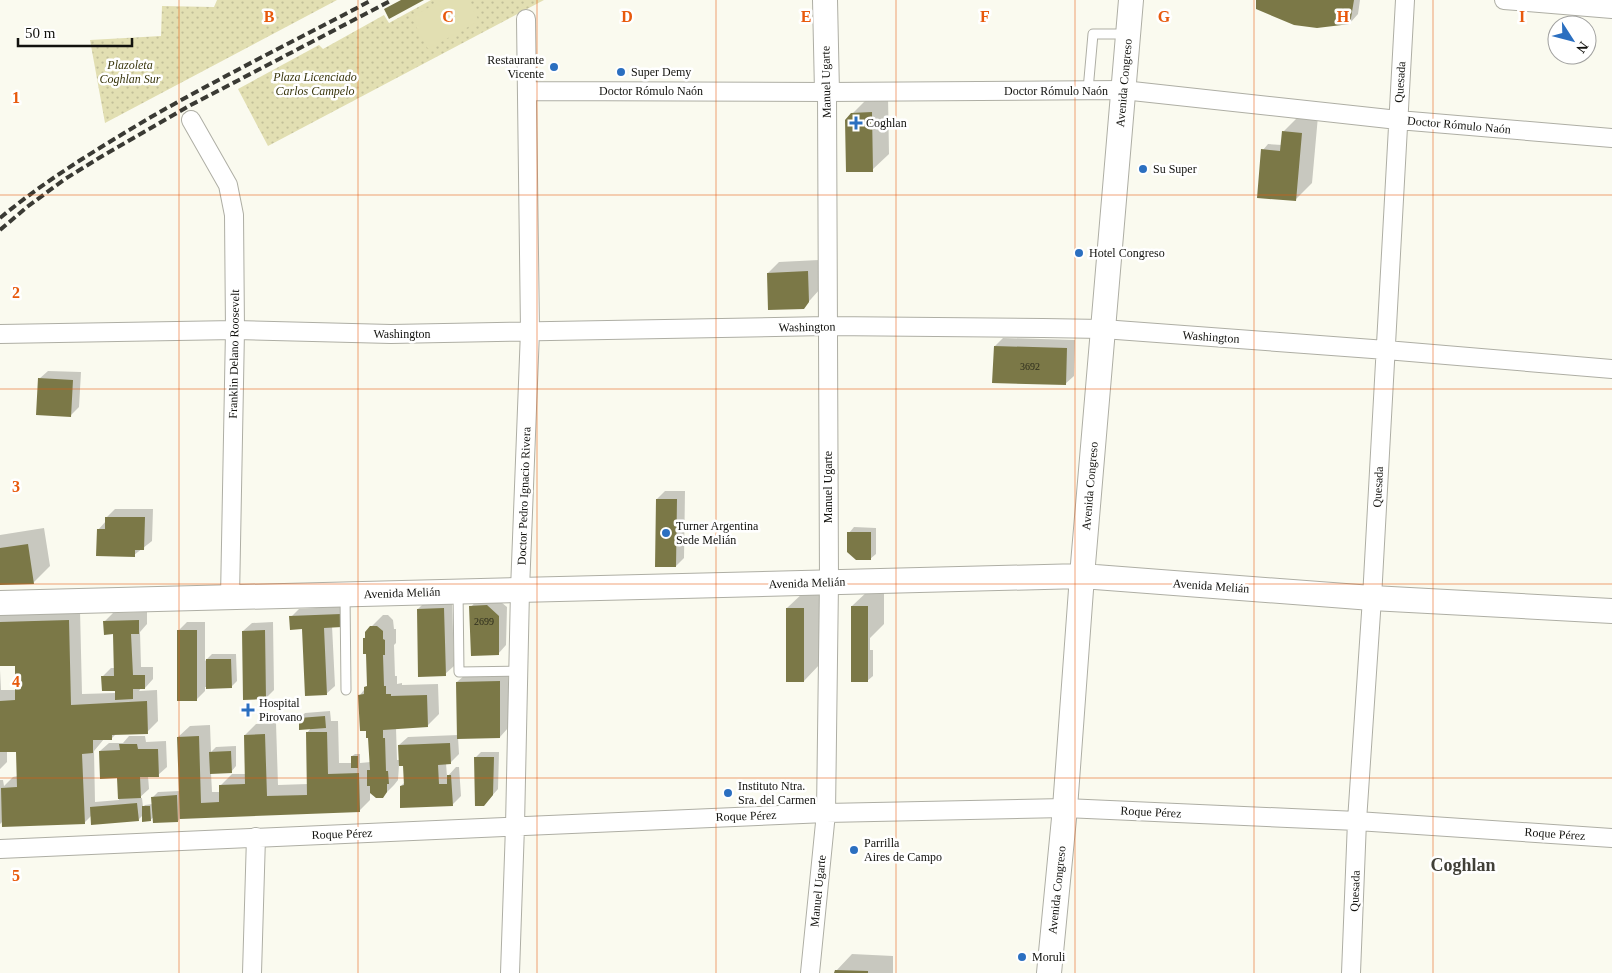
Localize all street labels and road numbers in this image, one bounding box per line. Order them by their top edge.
street label: Avenida Congreso [1113,38,1135,128]
street label: Manuel Ugarte [818,46,834,118]
street label: Quesada [1392,60,1408,103]
street label: Doctor Rómulo Naón [599,84,703,98]
street label: Doctor Rómulo Naón [1004,84,1108,98]
street label: Doctor Rómulo Naón [1407,113,1511,137]
street label: Franklin Delano Roosevelt [226,289,242,419]
street label: Washington [778,320,836,334]
street label: Washington [373,327,431,341]
street label: Washington [1182,328,1240,346]
street label: Doctor Pedro Ignacio Rivera [515,426,533,565]
street label: Avenida Congreso [1079,441,1101,531]
street label: Manuel Ugarte [821,451,835,523]
street label: Quesada [1370,465,1386,508]
street label: Avenida Melián [768,575,846,591]
street label: Avenida Melián [1172,576,1250,596]
street label: Avenida Melián [363,585,441,601]
street label: Roque Pérez [1120,803,1182,821]
street label: Roque Pérez [715,808,777,824]
street label: Roque Pérez [1524,825,1586,843]
street label: Roque Pérez [311,826,373,842]
street label: Avenida Congreso [1045,845,1069,935]
street label: Manuel Ugarte [807,854,829,928]
street label: Quesada [1347,869,1363,912]

